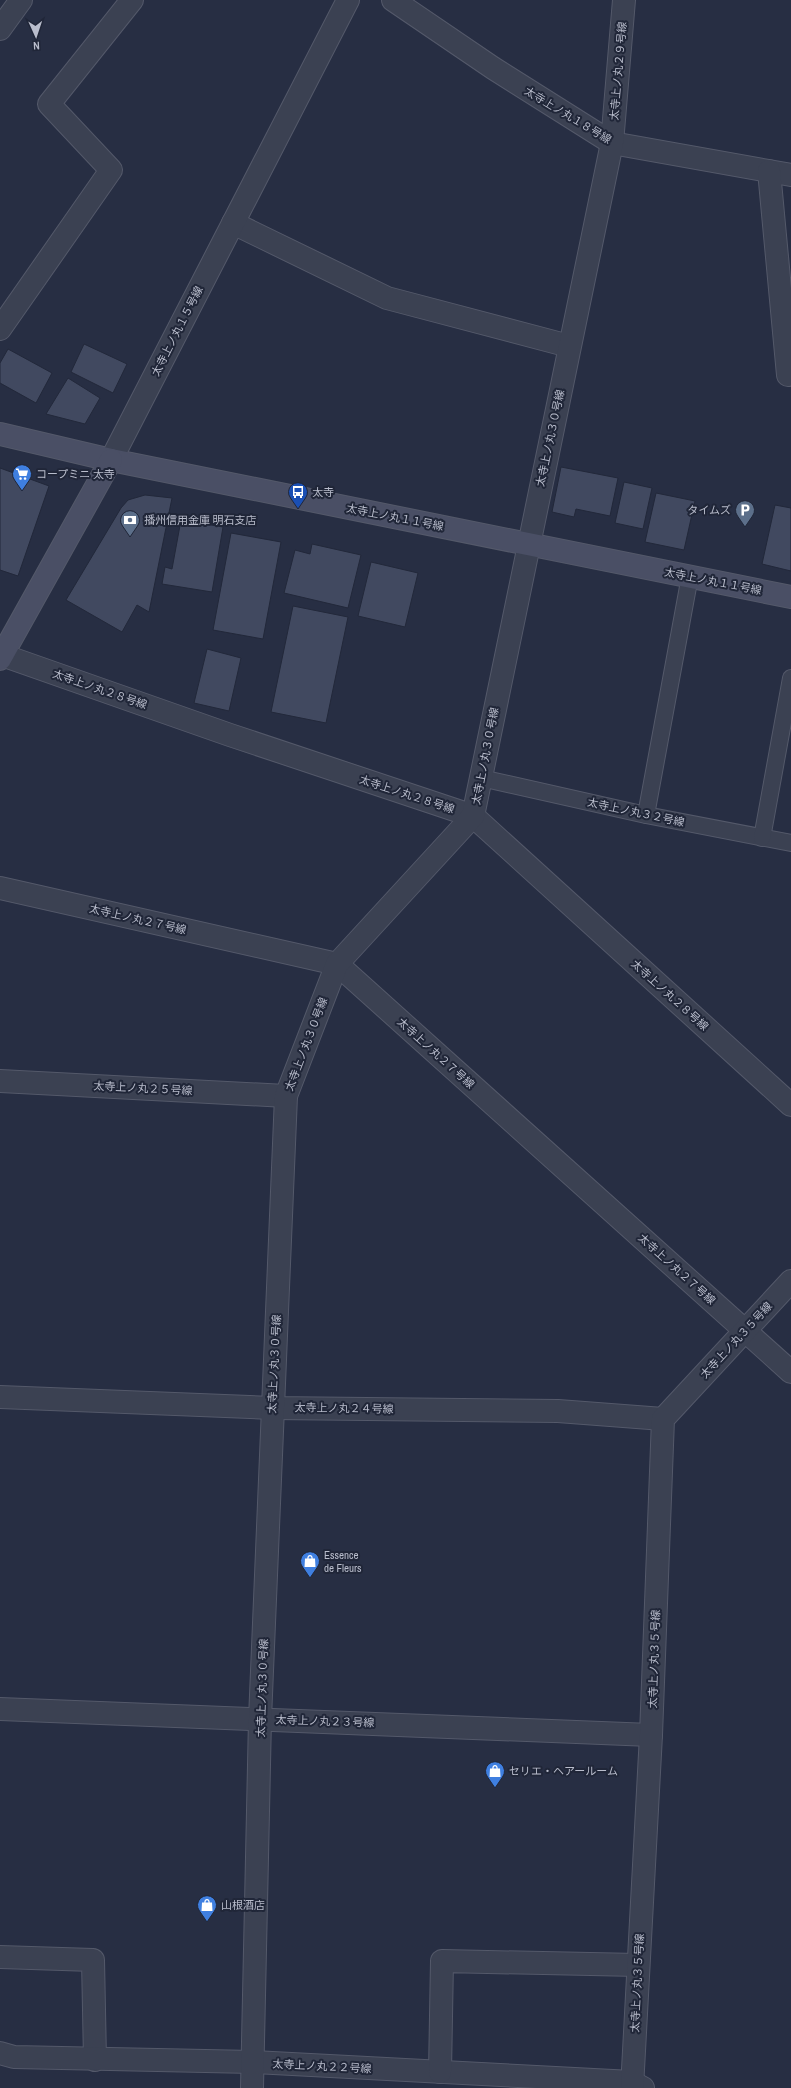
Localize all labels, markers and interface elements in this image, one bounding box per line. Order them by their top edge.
north arrow [16,16,56,56]
street label: 太寺上ノ丸２９号線 [607,21,629,121]
text: N [33,39,40,53]
street label: 太寺上ノ丸１８号線 [522,84,614,146]
street label: 太寺上ノ丸１５号線 [148,284,206,378]
street label: 太寺上ノ丸３０号線 [533,388,567,488]
supermarket icon: コープミニ 太寺 [11,463,33,491]
place label: コープミニ 太寺 [36,467,115,481]
bus stop icon: 太寺 [287,481,309,509]
place label: 太寺 [312,485,334,499]
parking icon: タイムズ [734,499,756,527]
street label: 太寺上ノ丸１１号線 [345,501,445,533]
place label: タイムズ [687,503,731,517]
bank icon: 播州信用金庫 明石支店 [119,509,141,537]
place label: 播州信用金庫 明石支店 [144,513,257,527]
street label: 太寺上ノ丸１１号線 [663,565,763,597]
street label: 太寺上ノ丸２８号線 [51,666,149,712]
street label: 太寺上ノ丸３０号線 [469,706,501,806]
street label: 太寺上ノ丸２８号線 [358,772,456,816]
street label: 太寺上ノ丸３２号線 [586,795,686,829]
street label: 太寺上ノ丸２７号線 [88,901,188,937]
street label: 太寺上ノ丸２８号線 [629,957,711,1033]
street label: 太寺上ノ丸３０号線 [282,995,330,1093]
street label: 太寺上ノ丸２７号線 [395,1015,477,1091]
street label: 太寺上ノ丸２５号線 [93,1078,193,1098]
street label: 太寺上ノ丸２７号線 [636,1231,718,1307]
street label: 太寺上ノ丸３５号線 [697,1299,775,1381]
street label: 太寺上ノ丸３０号線 [264,1314,284,1414]
street label: 太寺上ノ丸２４号線 [294,1400,394,1416]
place label: Essence de Fleurs [324,1548,362,1575]
shop icon: Essence de Fleurs [299,1550,321,1578]
street label: 太寺上ノ丸３５号線 [645,1609,663,1709]
street label: 太寺上ノ丸３０号線 [253,1638,271,1738]
street label: 太寺上ノ丸２３号線 [275,1712,375,1730]
shop icon: セリエ・ヘアールーム [484,1760,506,1788]
place label: セリエ・ヘアールーム [509,1764,618,1778]
shop icon: 山根酒店 [196,1894,218,1922]
place label: 山根酒店 [221,1898,265,1912]
street label: 太寺上ノ丸３５号線 [627,1933,647,2033]
street label: 太寺上ノ丸２２号線 [272,2056,372,2076]

